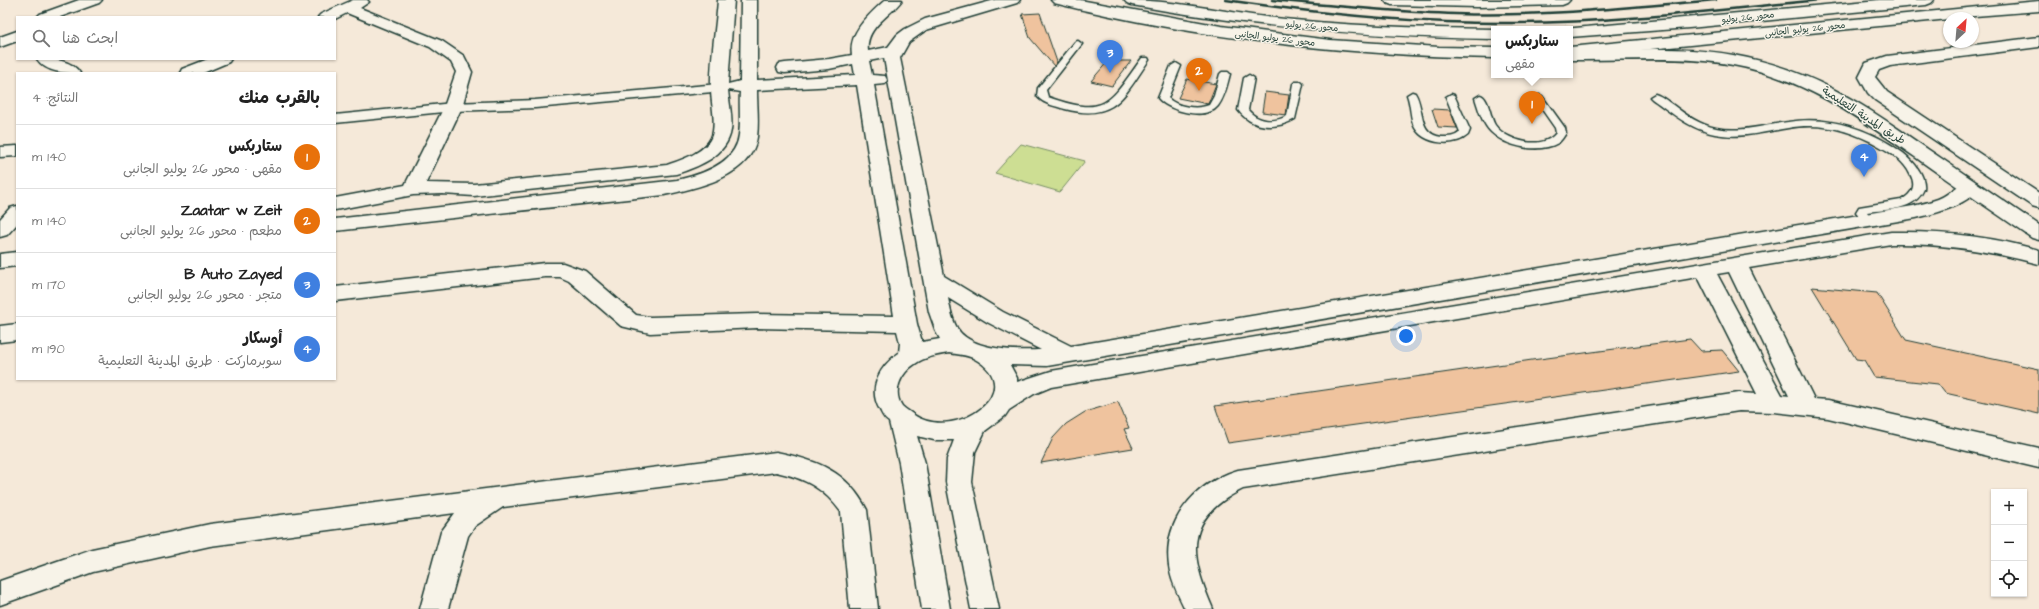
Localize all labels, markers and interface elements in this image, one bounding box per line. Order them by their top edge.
street label: محور 26 يوليو [1720,8,1775,27]
north arrow [1943,12,1979,48]
search box [16,16,336,60]
street label: محور 26 يوليو [1284,18,1339,35]
street label: محور 26 يوليو الجانبى [1764,19,1846,40]
popup [1491,26,1573,78]
icon: search [30,27,52,49]
street label: محور 26 يوليو الجانبى [1234,27,1316,50]
text: ابحث هنا [62,28,118,49]
text: ستاربكس [1505,31,1559,52]
pin: 3 [1097,40,1123,73]
text: مقهى [1505,55,1535,73]
pin: 2 [1186,58,1212,91]
street label: طريق المدينة التعليمية [1819,83,1908,148]
text: بالقرب منك [239,86,320,110]
text: النتائج: 4 [32,89,78,107]
pin: 1 [1519,91,1545,124]
text: ستاربكس [228,136,282,157]
pin: 4 [1851,144,1877,177]
text: 140 m [32,148,66,166]
text: 1 [306,148,308,166]
text: مقهى · محور 26 يوليو الجانبى [123,160,282,178]
text: Zaatar w Zeit [181,200,282,221]
text: 140 m [32,212,66,230]
text: 2 [303,212,311,230]
text: مطعم · محور 26 يوليو الجانبى [120,222,282,240]
text: B Auto Zayed [184,264,282,285]
text: 170 m [32,276,65,294]
text: 3 [304,276,310,294]
text: متجر · محور 26 يوليو الجانبى [127,286,282,304]
your location [1396,326,1416,346]
text: أوسكار [243,328,282,349]
text: 190 m [32,340,65,358]
text: 4 [303,340,311,358]
text: سوبرماركت · طريق المدينة التعليمية [98,352,282,370]
map controls [1991,489,2027,597]
button: + [1991,489,2027,525]
button: − [1991,525,2027,561]
button: locate [1991,561,2027,597]

